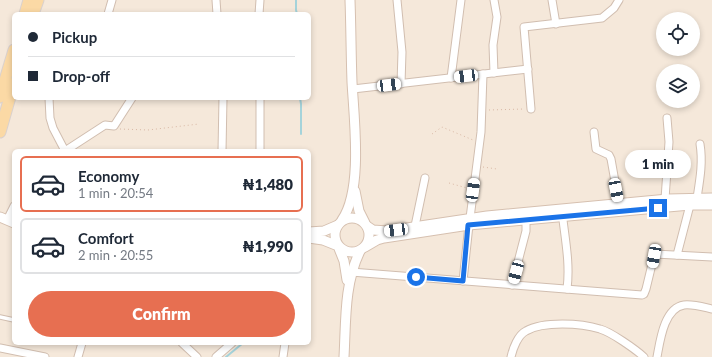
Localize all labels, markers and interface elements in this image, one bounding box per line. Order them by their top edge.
map controls [656,12,700,108]
button: locate [656,12,700,56]
text: Pickup [52,28,97,46]
button: layers [656,64,700,108]
text: Drop-off [52,67,110,85]
car [453,69,479,83]
car [376,78,402,92]
callout: 1 min [625,150,691,178]
text: 1 min [642,156,674,172]
icon: car [30,166,66,202]
text: Economy [78,167,139,185]
text: ₦1,480 [243,175,293,193]
car [465,177,481,203]
car [608,177,624,203]
text: 1 min · 20:54 [78,185,153,201]
route end [649,199,667,217]
car [383,223,409,237]
icon: car [30,228,66,264]
text: Comfort [78,229,134,247]
text: ₦1,990 [243,237,293,255]
car [646,243,662,269]
text: 2 min · 20:55 [78,247,153,263]
car [507,259,525,285]
route start [407,268,425,286]
button: Confirm [28,291,295,337]

